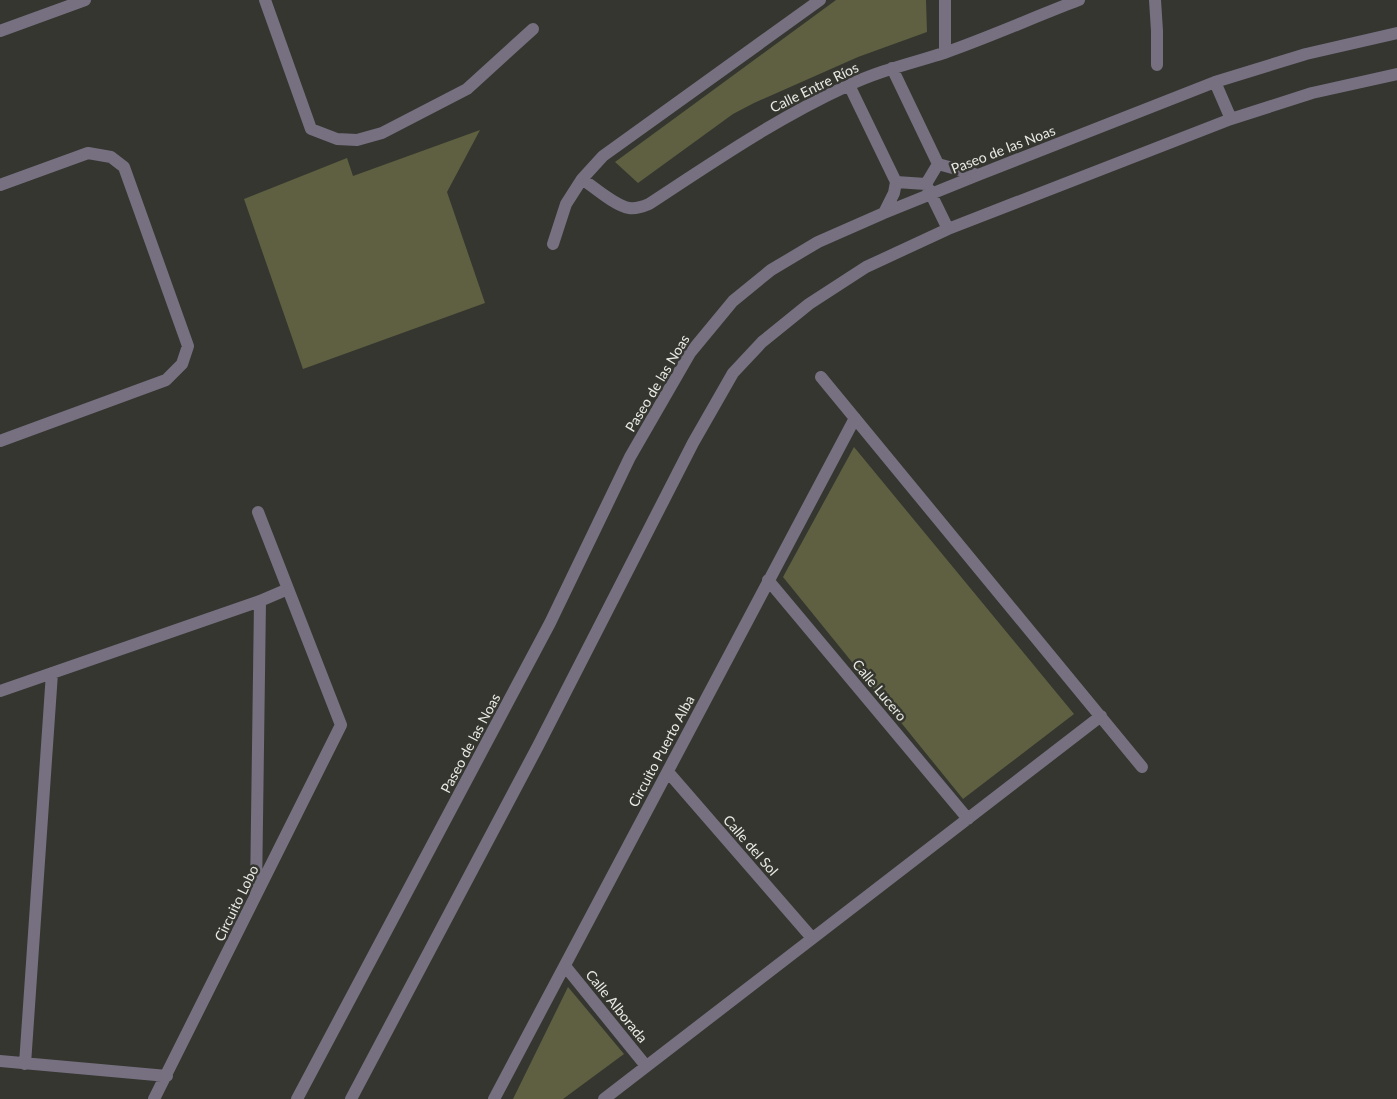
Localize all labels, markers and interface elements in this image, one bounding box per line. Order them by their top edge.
street label: Calle Entre Ríos [767,58,861,116]
street label: Paseo de las Noas [948,121,1058,177]
street label: Paseo de las Noas [621,331,693,435]
street label: Calle Lucero [849,656,911,724]
street label: Paseo de las Noas [437,690,503,796]
street label: Circuito Puerto Alba [624,692,698,810]
street label: Calle del Sol [720,811,782,879]
street label: Circuito Lobo [210,862,262,944]
street label: Calle Alborada [582,966,652,1046]

